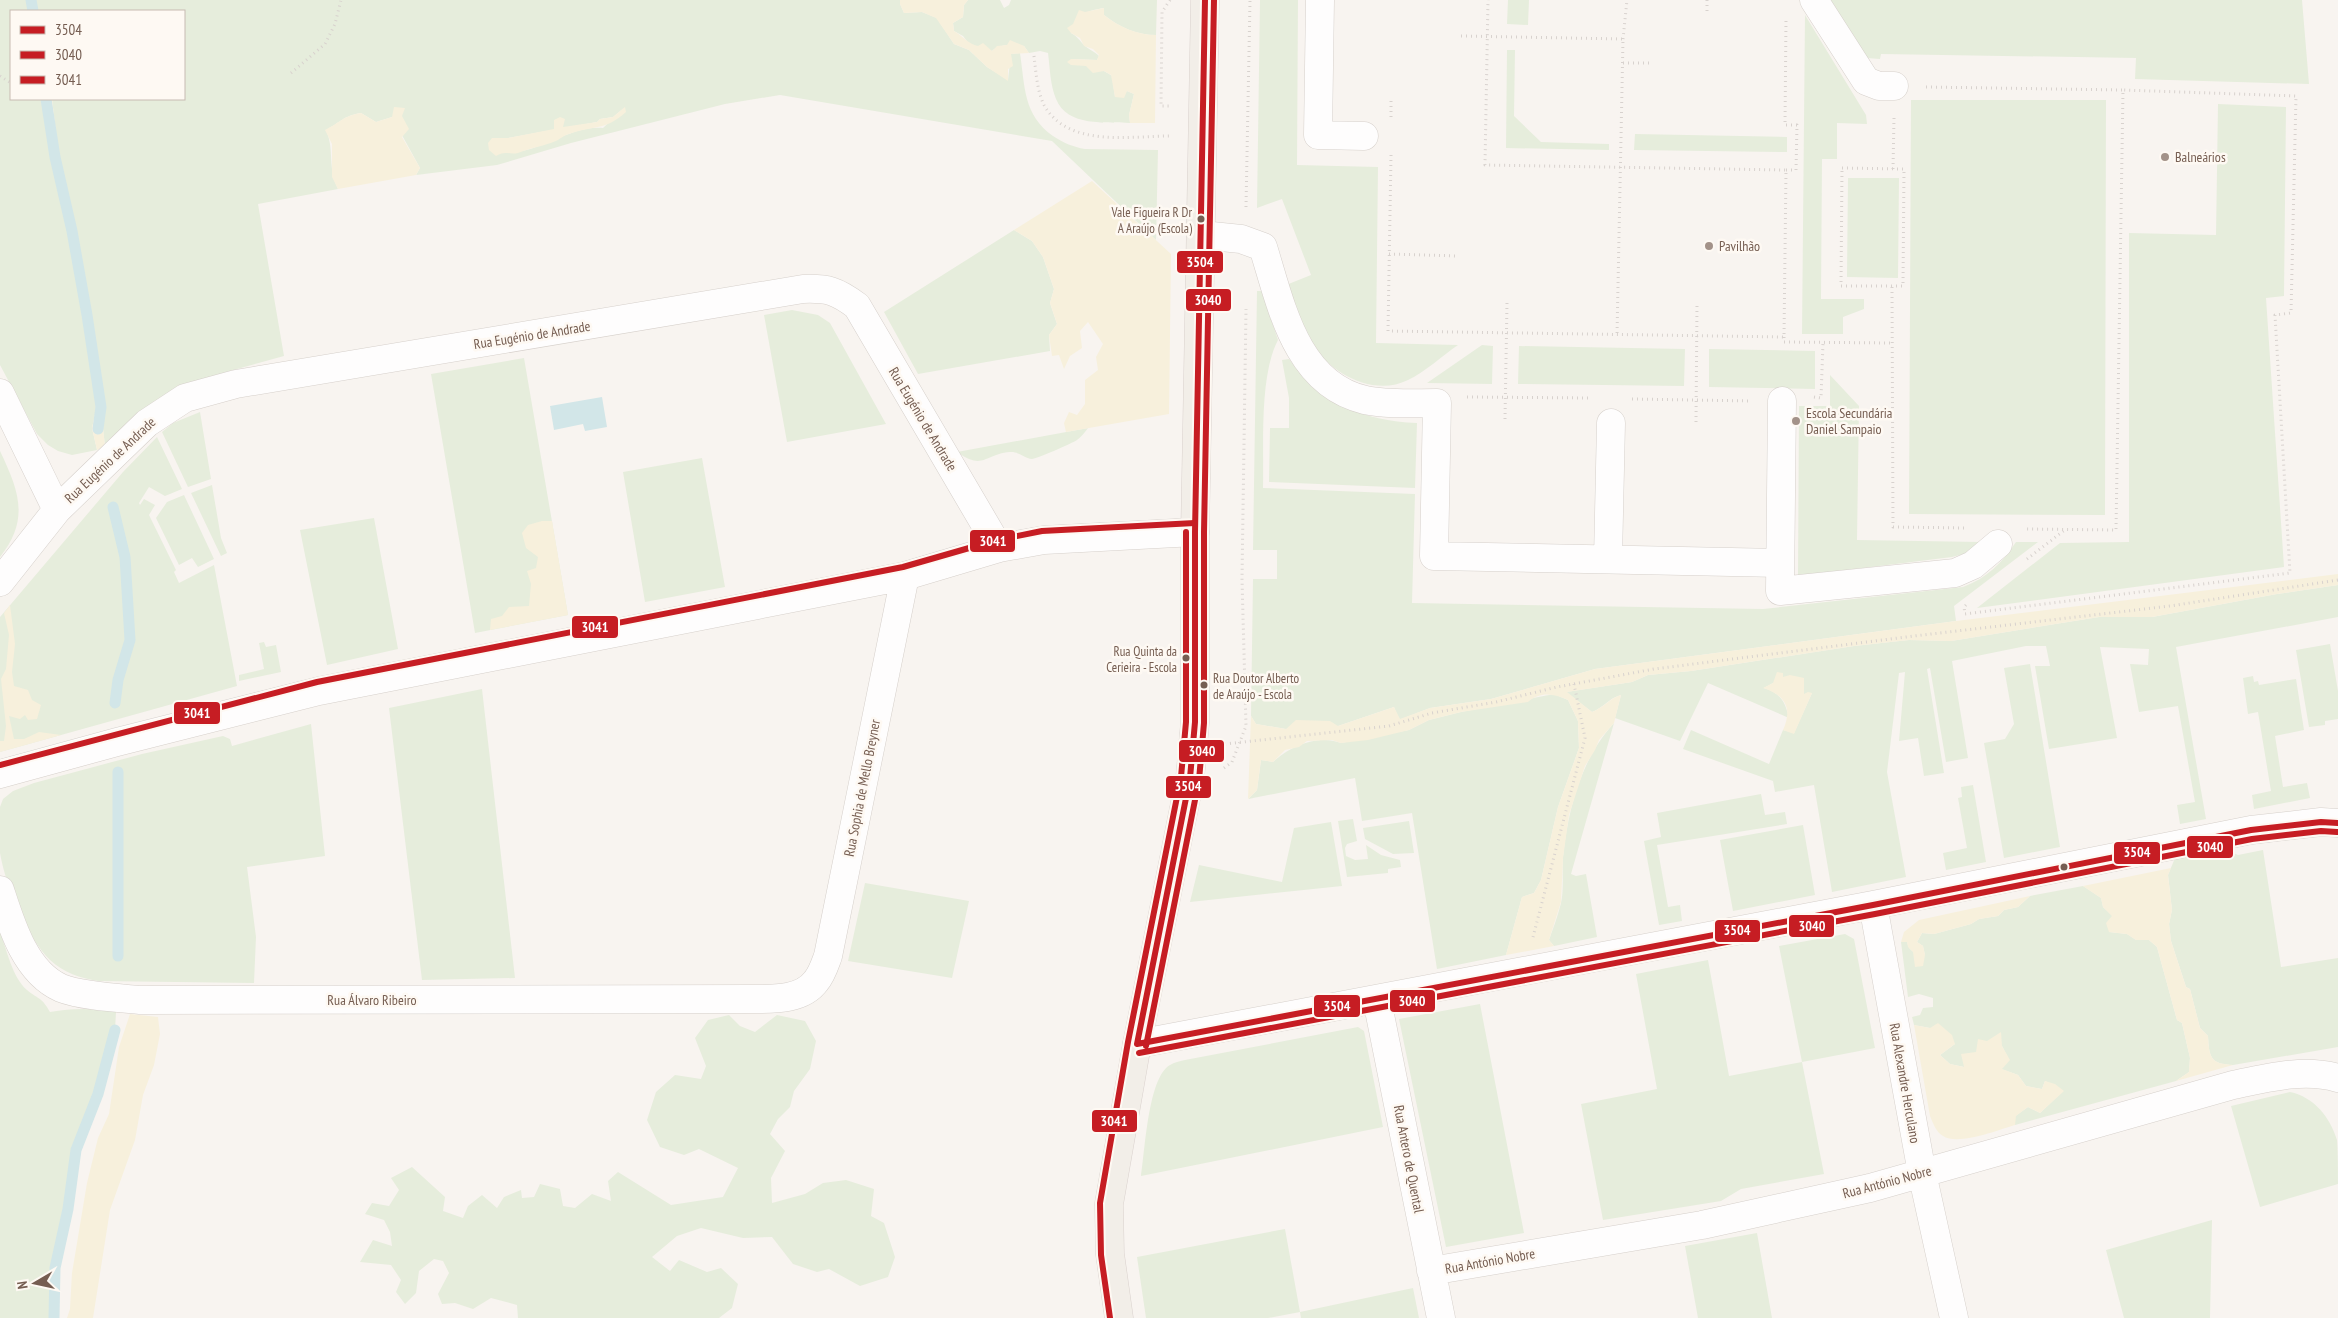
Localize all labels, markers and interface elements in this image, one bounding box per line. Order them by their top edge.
legend [10,10,185,100]
text: 3504 [55,20,82,39]
text: 3040 [55,45,82,64]
text: 3041 [55,70,82,89]
place label: Balneários [2175,148,2226,166]
marker: Balneários [2159,151,2171,163]
place label: Vale Figueira R Dr A Araújo (Escola) [1111,204,1192,237]
marker: Vale Figueira R Dr A Araújo (Escola) [1196,214,1206,224]
place label: Pavilhão [1719,237,1760,255]
marker: Pavilhão [1703,240,1715,252]
line badge: 3504 [1176,250,1224,274]
text: 3504 [1187,253,1214,271]
line badge: 3040 [1185,288,1232,312]
text: 3040 [1195,291,1222,309]
street label: Rua Eugénio de Andrade [472,317,592,353]
street label: Rua Eugénio de Andrade [885,364,961,474]
place label: Escola Secundária Daniel Sampaio [1806,404,1892,438]
street label: Rua Eugénio de Andrade [61,413,159,507]
marker: Escola Secundária Daniel Sampaio [1790,415,1802,427]
line badge: 3041 [969,529,1016,553]
text: 3041 [980,532,1006,550]
line badge: 3041 [571,615,619,639]
text: 3041 [582,618,608,636]
place label: Rua Quinta da Cerieira - Escola [1106,643,1177,676]
marker: Rua Quinta da Cerieira - Escola [1181,653,1191,663]
place label: Rua Doutor Alberto de Araújo - Escola [1213,670,1300,703]
marker: Rua Doutor Alberto de Araújo - Escola [1199,680,1209,690]
line badge: 3041 [173,701,221,725]
text: 3041 [184,704,210,722]
street label: Rua Sophia de Mello Breyner [840,718,884,858]
line badge: 3040 [1178,739,1225,763]
text: 3040 [1189,742,1216,760]
line badge: 3504 [1165,775,1212,799]
text: 3504 [1175,777,1202,795]
line badge: 3040 [2186,835,2234,859]
text: 3040 [2197,838,2224,856]
line badge: 3504 [2113,841,2161,865]
text: 3504 [2124,843,2151,861]
unlabelled marker [2059,862,2069,872]
line badge: 3040 [1788,914,1835,938]
text: 3040 [1799,917,1826,935]
line badge: 3504 [1714,919,1761,943]
text: 3504 [1724,921,1751,939]
line badge: 3040 [1389,989,1436,1013]
street label: Rua Álvaro Ribeiro [327,991,417,1009]
text: 3040 [1399,992,1426,1010]
line badge: 3504 [1313,994,1361,1018]
text: 3504 [1324,997,1351,1015]
street label: Rua Alexandre Herculano [1886,1021,1924,1145]
street label: Rua Antero de Quental [1390,1104,1428,1215]
line badge: 3041 [1091,1109,1138,1133]
text: 3041 [1101,1112,1127,1130]
street label: Rua António Nobre [1841,1161,1933,1202]
street label: Rua António Nobre [1444,1244,1537,1278]
north arrow [10,1258,60,1308]
text: N [13,1280,32,1290]

